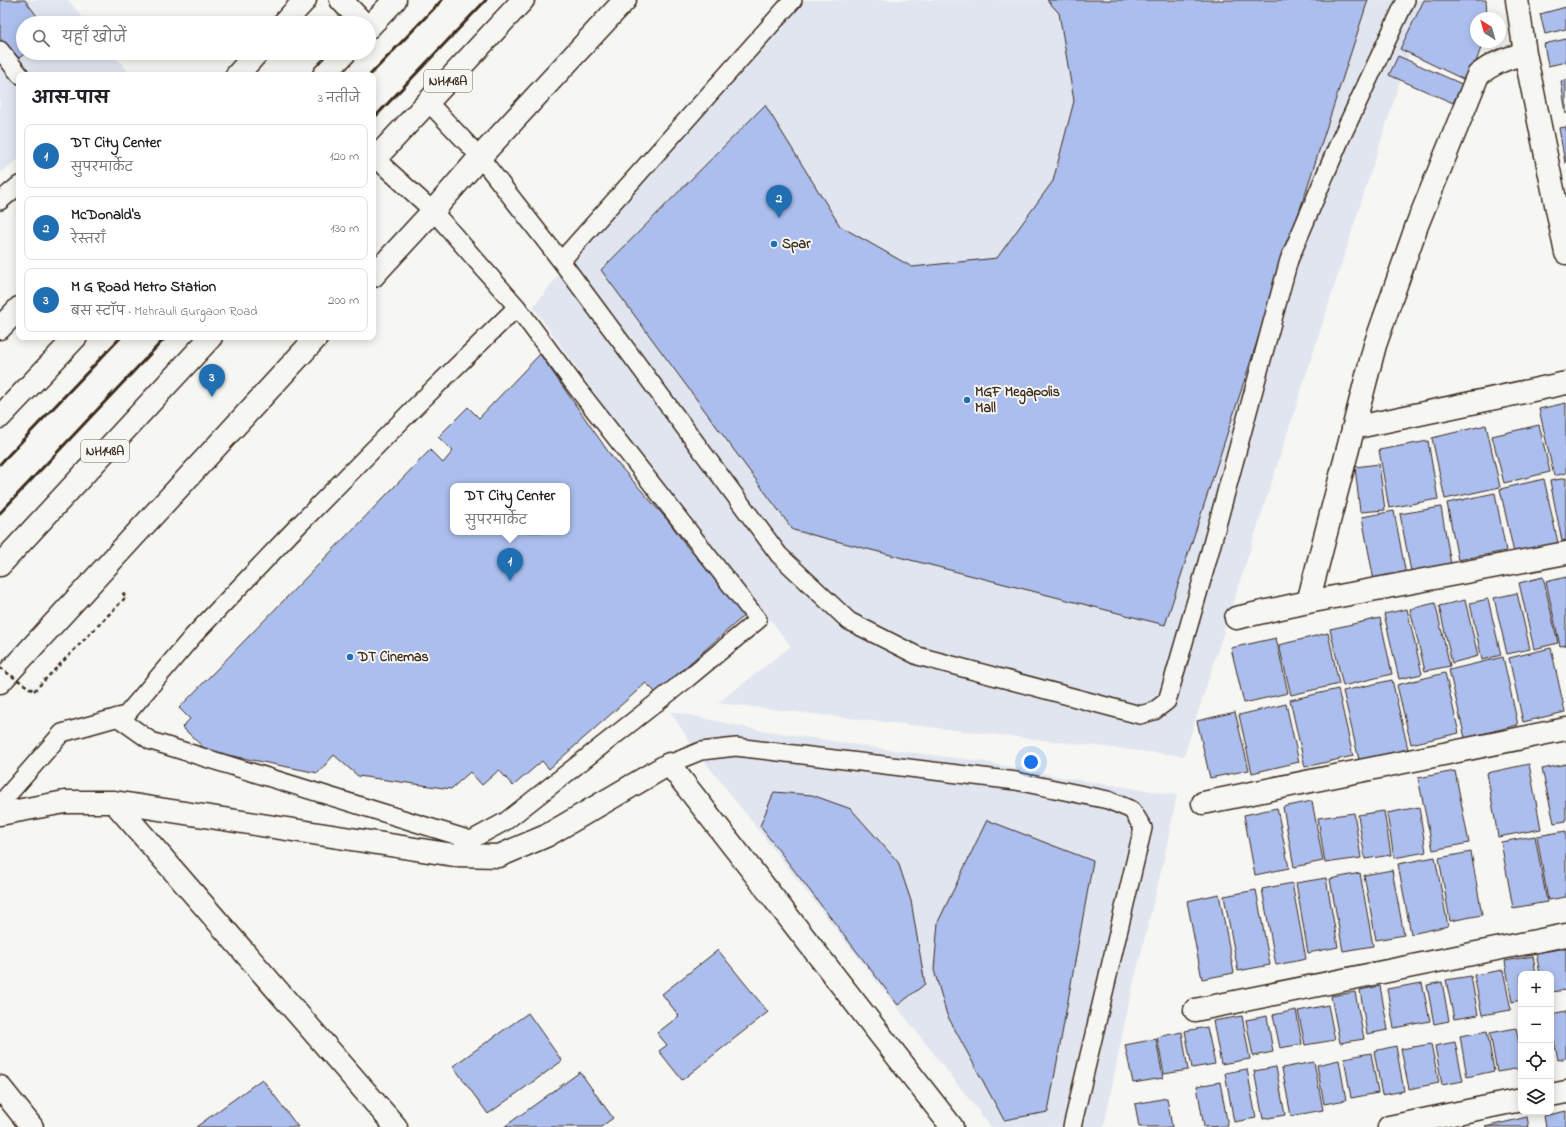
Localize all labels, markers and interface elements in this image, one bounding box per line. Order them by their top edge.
north arrow [1470,12,1506,48]
search box [16,16,376,60]
icon: search [30,27,52,49]
text: यहाँ खोजें [62,27,126,49]
road number: NH148A [424,70,472,92]
text: आस-पास [32,86,109,111]
text: 3 नतीजे [318,89,360,108]
text: DT City Center [71,132,161,154]
text: 1 [44,147,48,166]
text: 120 m [329,147,359,166]
text: सुपरमार्केट [71,158,133,177]
pin: 2 [766,185,792,218]
text: McDonald's [71,204,141,226]
text: 2 [43,219,49,238]
text: 130 m [331,219,359,238]
text: रेस्तराँ [71,230,106,249]
place label: Spar [782,234,811,255]
marker: Spar [769,239,779,249]
text: M G Road Metro Station [71,276,216,298]
text: 3 [43,291,49,310]
text: 200 m [328,291,359,310]
text: बस स्टॉप · Mehrauli Gurgaon Road [71,302,258,321]
pin: 3 [199,364,225,397]
place label: MGF Megapolis Mall [975,382,1060,419]
marker: MGF Megapolis Mall [962,395,972,405]
road number: NH148A [81,440,129,462]
popup [450,483,570,535]
text: DT City Center [465,485,555,507]
text: सुपरमार्केट [465,511,527,530]
pin: 1 [497,548,523,581]
place label: DT Cinemas [357,647,429,668]
marker: DT Cinemas [345,652,355,662]
your location [1021,752,1041,772]
map controls [1518,971,1554,1115]
button: + [1518,971,1554,1007]
button: − [1518,1007,1554,1043]
button: locate [1518,1043,1554,1079]
button: layers [1518,1079,1554,1115]

